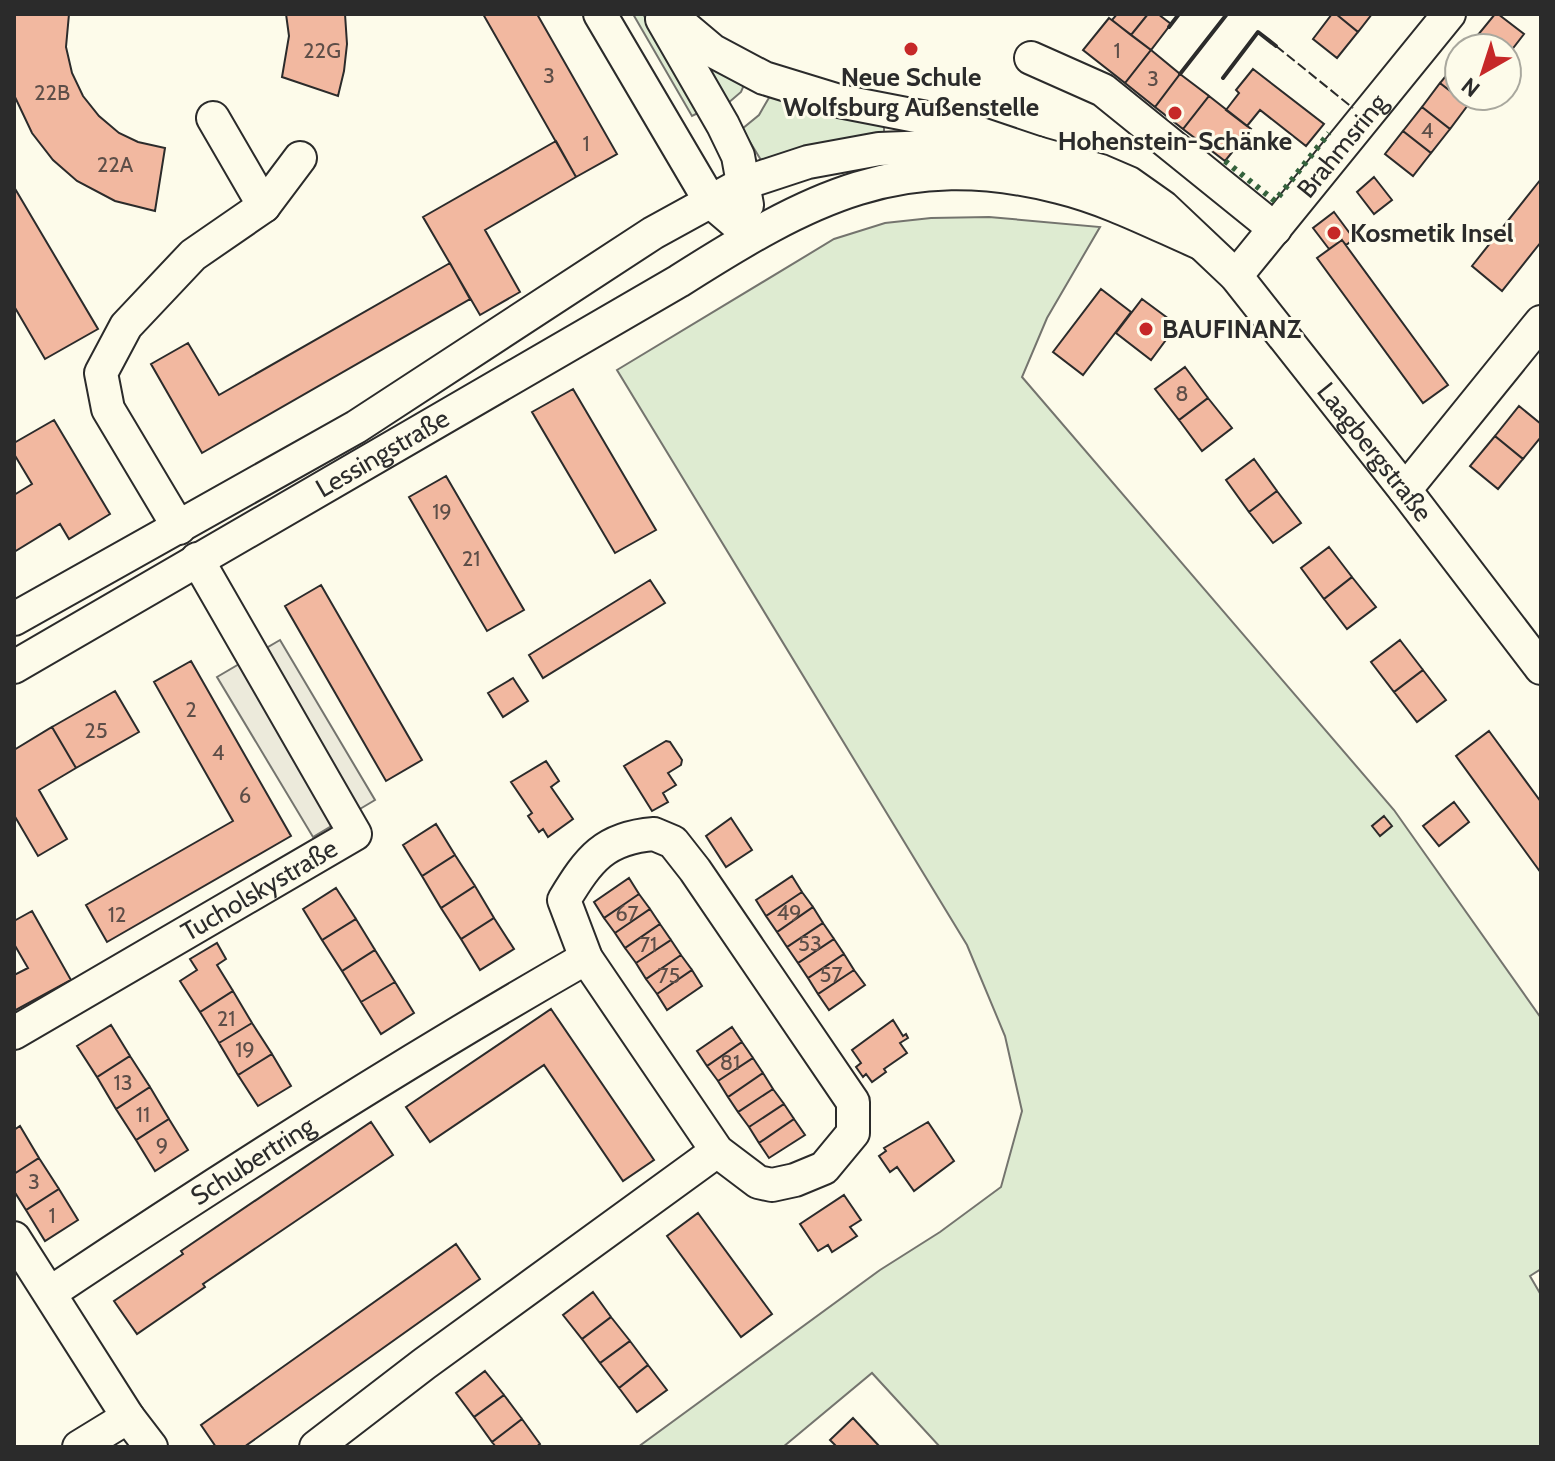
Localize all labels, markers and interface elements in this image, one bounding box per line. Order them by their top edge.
north arrow [1443,32,1523,112]
house number: 22G [303,37,341,64]
house number: 1 [1113,37,1121,64]
marker: Neue Schule Wolfsburg Außenstelle [902,40,920,58]
place label: Neue Schule Wolfsburg Außenstelle [783,61,1039,123]
house number: 3 [543,62,555,89]
house number: 3 [1147,65,1159,92]
text: N [1456,72,1485,103]
house number: 22B [34,79,70,106]
street label: Brahmsring [1290,86,1394,204]
marker: Hohenstein-Schänke [1166,104,1184,122]
house number: 4 [1421,117,1434,144]
place label: Hohenstein-Schänke [1058,125,1292,157]
house number: 1 [582,130,590,157]
house number: 22A [97,151,134,178]
place label: Kosmetik Insel [1350,217,1514,249]
marker: Kosmetik Insel [1325,224,1343,242]
place label: BAUFINANZ [1162,313,1302,345]
marker: BAUFINANZ [1137,320,1155,338]
street label: Laagbergstraße [1310,376,1439,528]
house number: 8 [1175,380,1189,407]
street label: Lessingstraße [310,402,455,504]
house number: 19 [432,498,452,525]
house number: 21 [462,545,480,572]
house number: 2 [185,696,197,723]
house number: 25 [84,717,108,744]
house number: 4 [212,739,225,766]
house number: 6 [239,782,251,809]
street label: Tucholskystraße [176,832,343,948]
house number: 49 [776,899,802,926]
house number: 67 [615,900,639,927]
house number: 12 [108,901,126,928]
house number: 53 [798,930,822,957]
house number: 71 [639,931,657,958]
house number: 57 [820,961,842,988]
house number: 75 [658,962,680,989]
house number: 21 [217,1005,235,1032]
house number: 19 [235,1036,255,1063]
house number: 81 [720,1049,740,1076]
house number: 13 [113,1069,133,1096]
house number: 11 [136,1101,150,1128]
street label: Schubertring [185,1109,321,1212]
house number: 9 [156,1132,168,1159]
house number: 3 [28,1168,40,1195]
house number: 1 [48,1202,56,1229]

